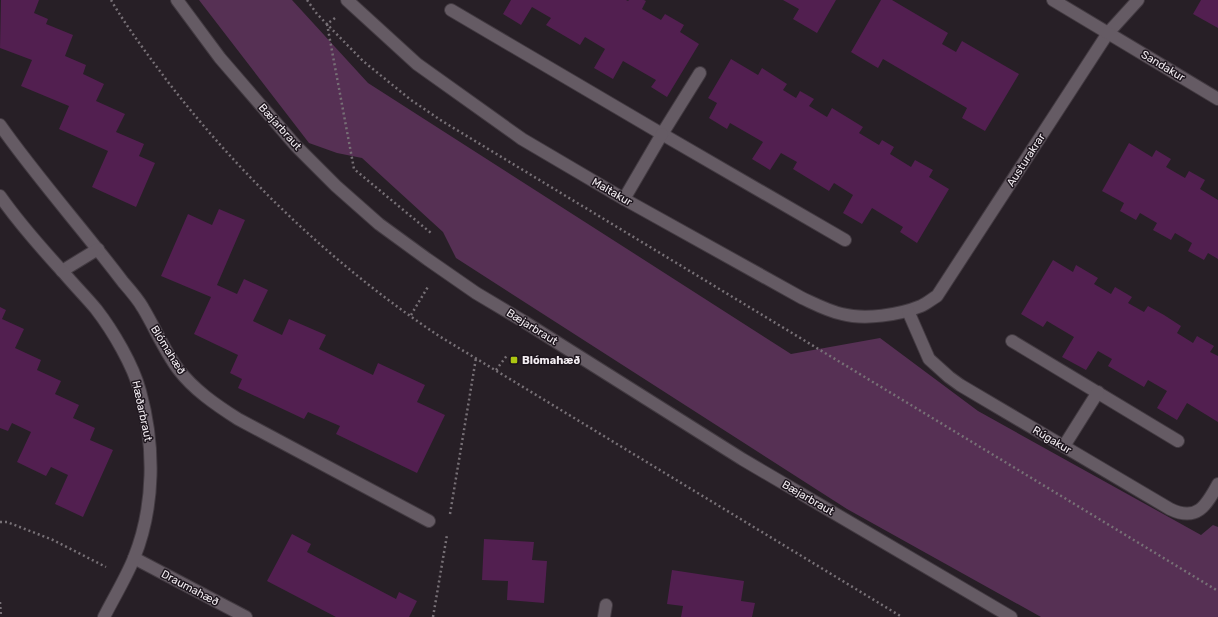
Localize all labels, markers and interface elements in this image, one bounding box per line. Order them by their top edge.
street label: Sandakur [1139,48,1188,85]
street label: Bæjarbraut [256,101,305,153]
street label: Austurakrar [1004,130,1048,189]
street label: Maltakur [590,175,635,209]
street label: Bæjarbraut [504,306,561,348]
street label: Blómahæð [148,323,188,377]
place label: Blómahæð [522,354,580,367]
marker: Blómahæð [509,355,519,365]
street label: Hæðarbraut [129,379,155,443]
street label: Rúgakur [1030,423,1074,457]
street label: Bæjarbraut [780,478,837,518]
street label: Draumahæð [159,567,221,609]

